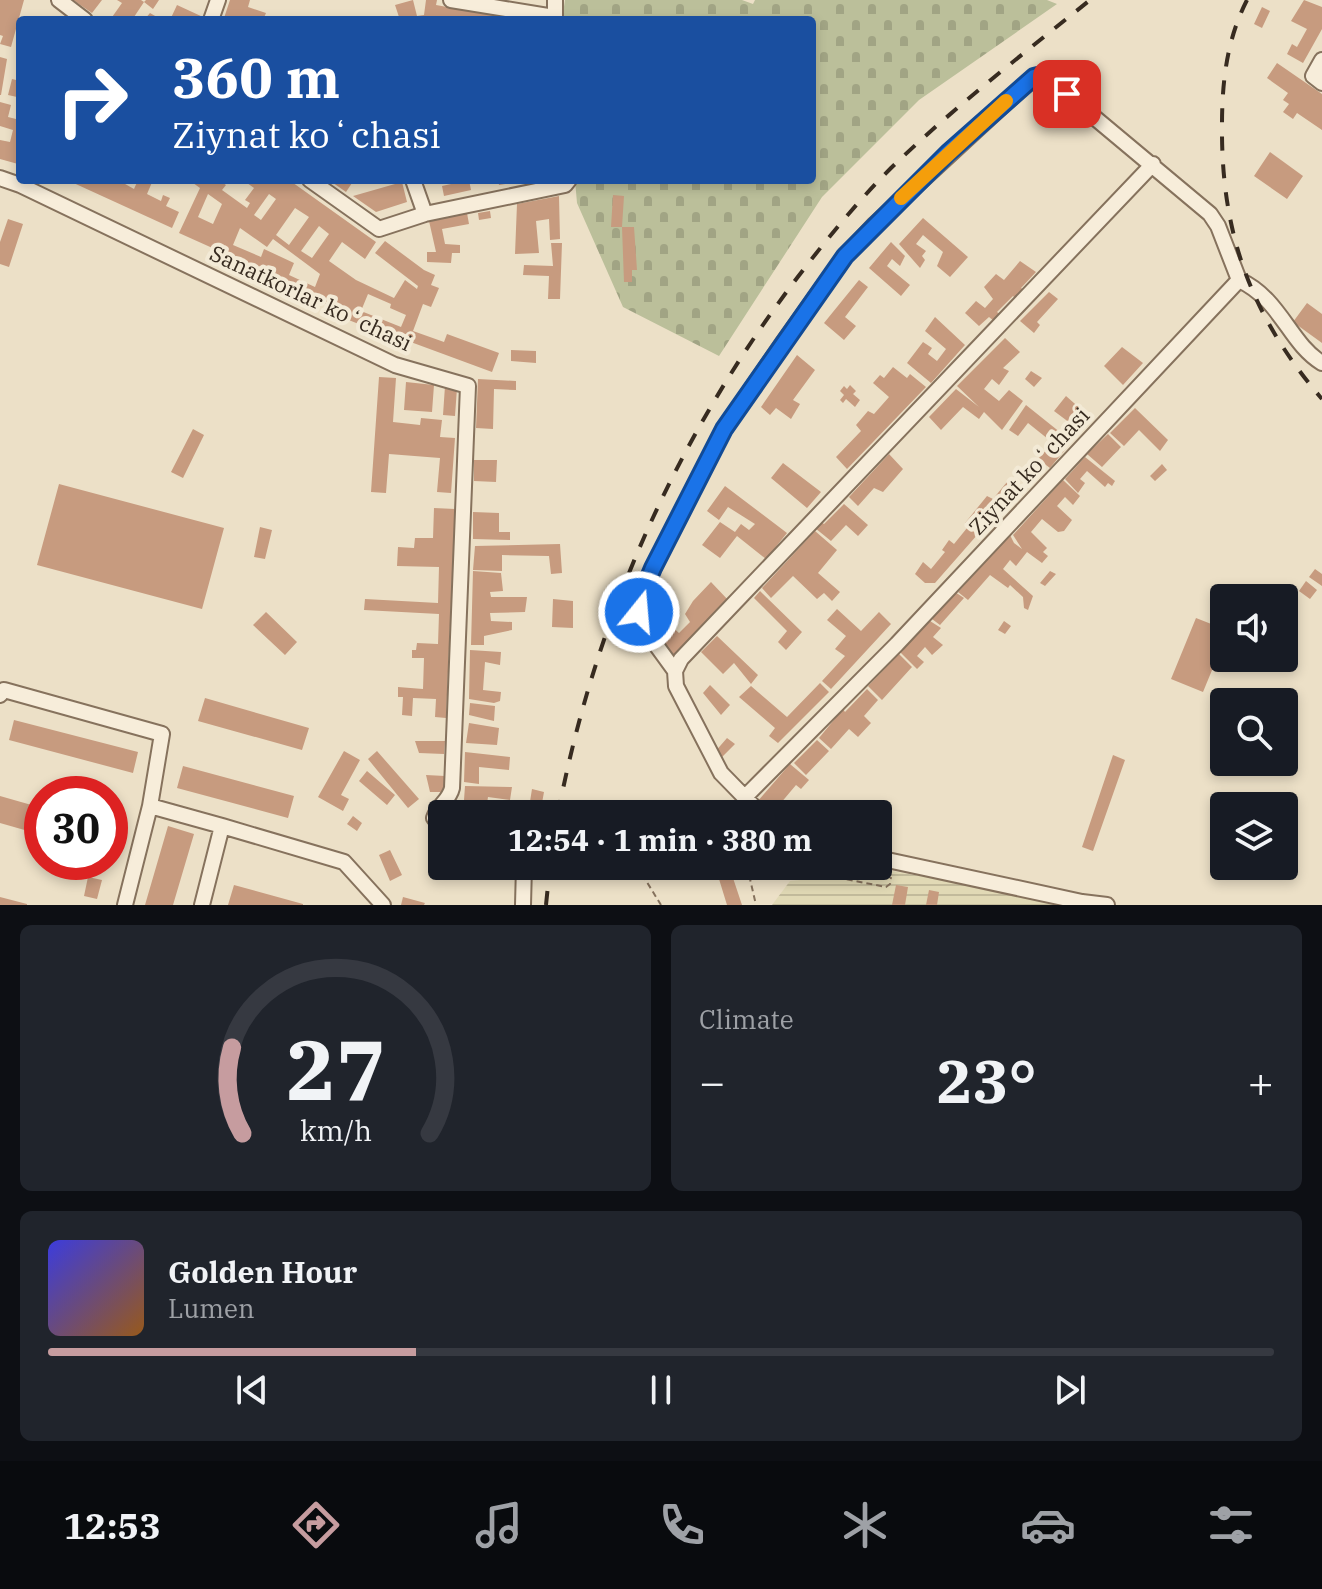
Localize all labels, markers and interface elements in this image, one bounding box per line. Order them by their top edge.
text: 360 m [172,41,340,113]
icon: right [40,48,144,152]
pin [1033,60,1101,128]
icon: arrive [1045,72,1089,116]
text: Ziynat koʻchasi [172,111,441,158]
street label: Sanatkorlar koʻchasi [206,238,417,357]
street label: Ziynat koʻchasi [962,401,1095,541]
position arrow [597,570,681,654]
map controls [1210,584,1298,880]
button: sound [1210,584,1298,672]
button: search [1210,688,1298,776]
speed limit sign: 30 [24,776,128,880]
button: layers [1210,792,1298,880]
text: 12:54 · 1 min · 380 m [508,820,812,859]
text: Climate [699,1002,794,1036]
text: 27 [286,1015,385,1123]
text: 23° [936,1041,1037,1120]
text: − [699,1053,725,1110]
text: + [1248,1053,1274,1110]
text: km/h [299,1112,372,1149]
text: Golden Hour [168,1252,357,1291]
text: Lumen [168,1291,255,1325]
icon: previous [230,1368,274,1412]
icon: pause [639,1368,683,1412]
icon: next [1048,1368,1092,1412]
icon: directions [288,1497,344,1553]
icon: music [471,1497,527,1553]
icon: phone [654,1497,710,1553]
icon: climate [837,1497,893,1553]
icon: car [1020,1497,1076,1553]
icon: filters [1203,1497,1259,1553]
text: 12:53 [63,1502,161,1549]

